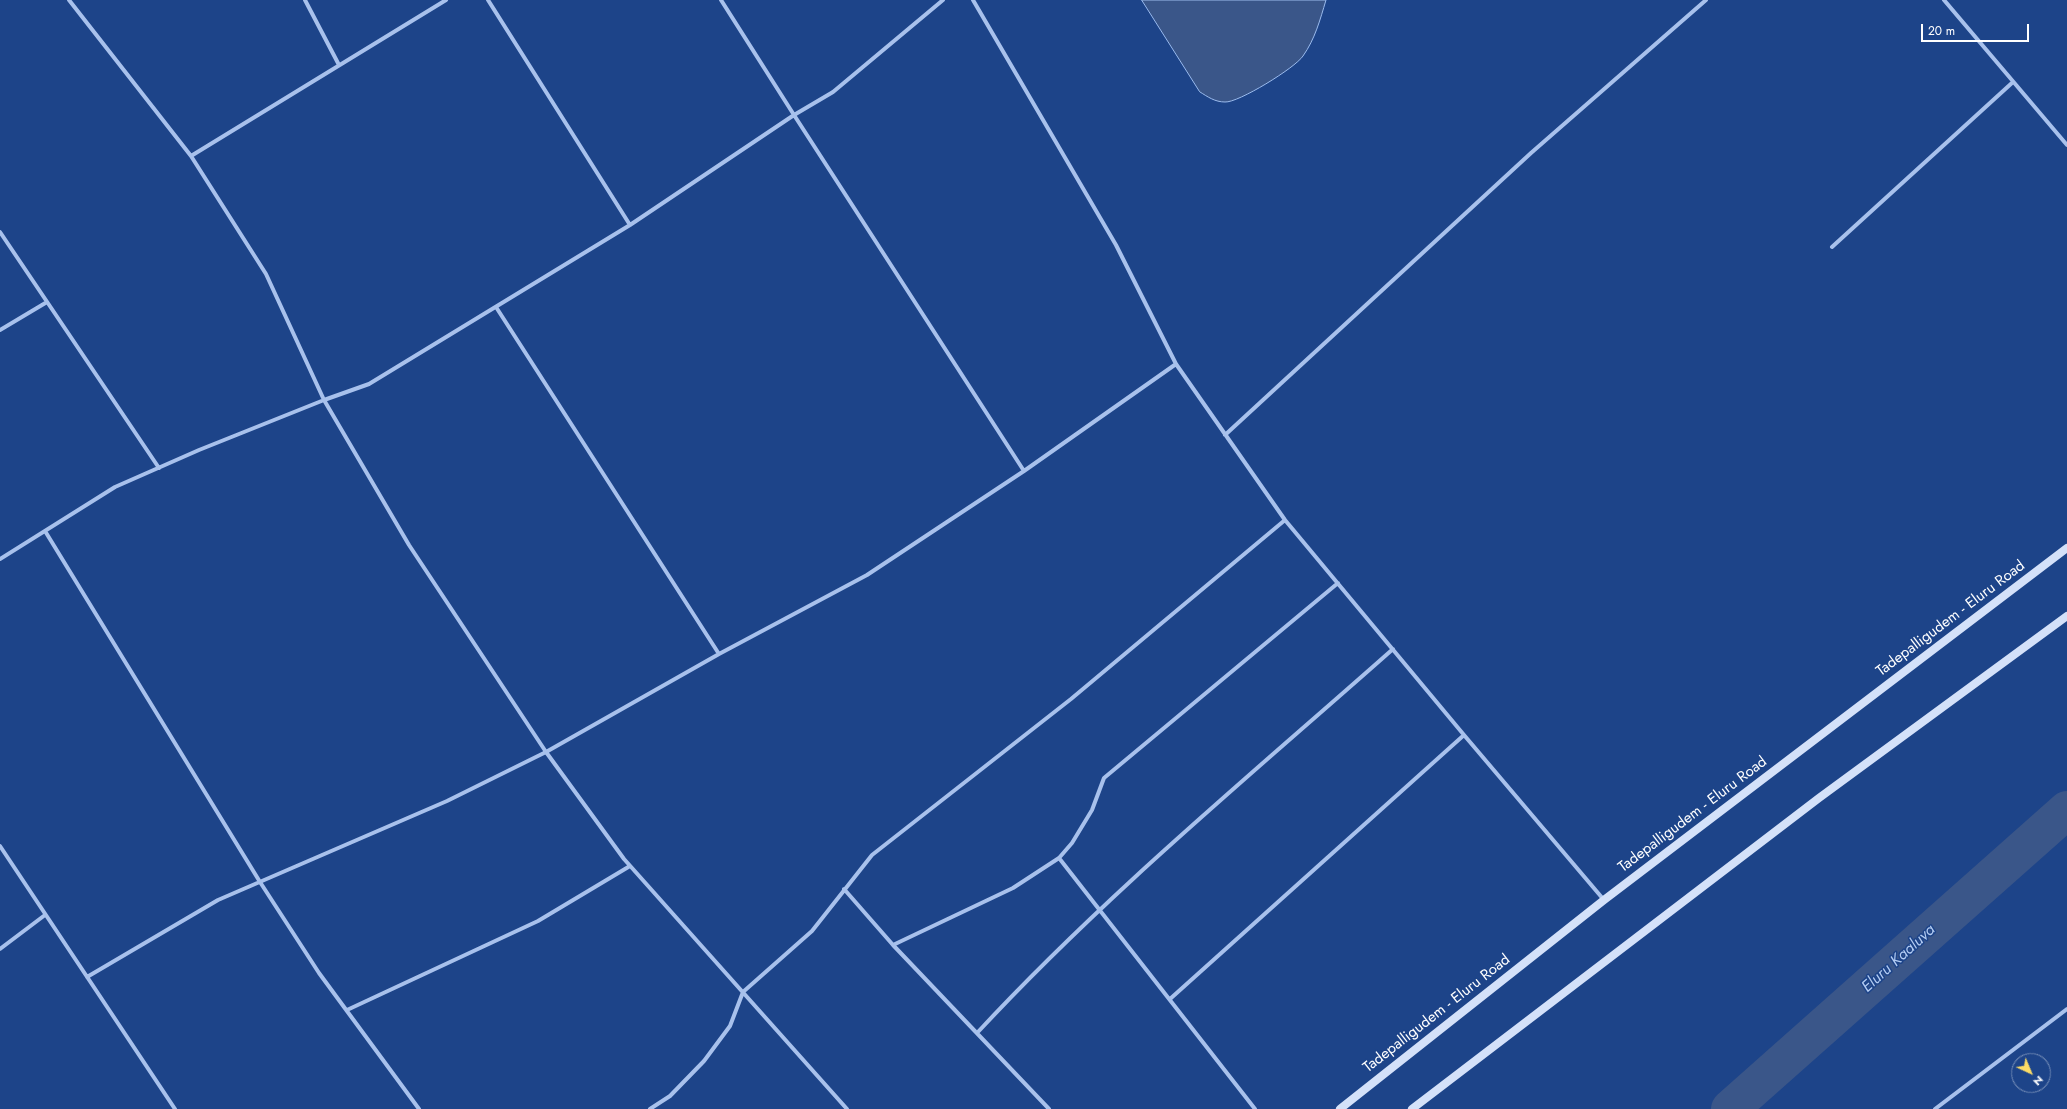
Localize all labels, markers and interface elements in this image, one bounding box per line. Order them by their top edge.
scale bar [1923,16,2031,42]
text: 20 m [1928,22,1955,40]
street label: Tadepalligudem - Eluru Road [1873,557,2029,681]
street label: Tadepalligudem - Eluru Road [1615,753,1771,877]
water label: Eluru Kaaluva [1858,921,1940,997]
street label: Tadepalligudem - Eluru Road [1360,951,1514,1077]
north arrow [2011,1053,2051,1093]
text: N [2030,1072,2047,1090]

